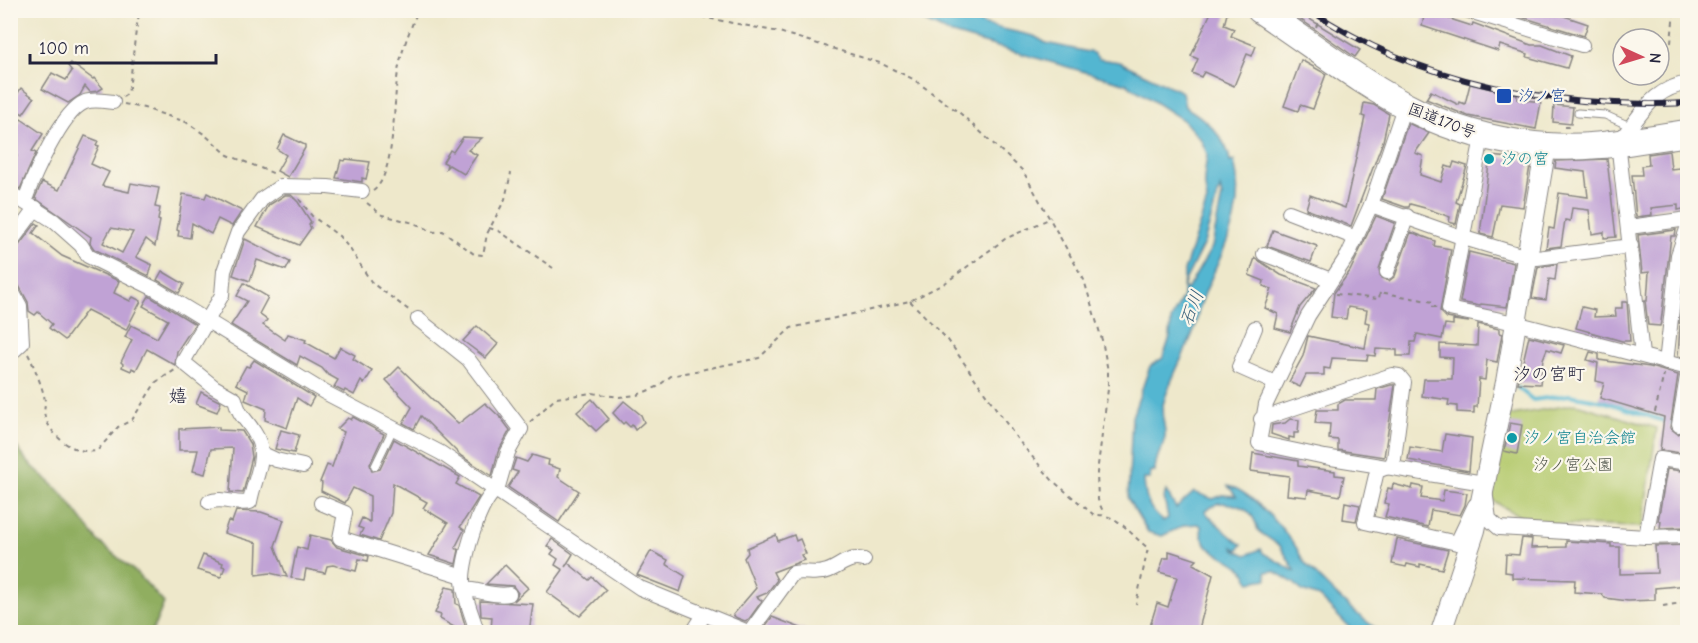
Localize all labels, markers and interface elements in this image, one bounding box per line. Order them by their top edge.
scale bar [30,27,216,65]
north arrow [1611,27,1671,87]
text: 100 m [39,38,89,59]
text: N [1646,52,1664,64]
marker: 汐ノ宮 [1495,87,1513,105]
place label: 汐ノ宮 [1518,87,1566,105]
street label: 国道170号 [1405,100,1479,142]
place label: 汐の宮 [1501,150,1549,168]
marker: 汐の宮 [1482,152,1496,166]
water label: 石川 [1176,287,1208,329]
district label: 汐の宮町 [1513,364,1585,385]
district label: 嬉 [169,386,187,407]
place label: 汐ノ宮自治会館 [1524,429,1636,447]
marker: 汐ノ宮自治会館 [1505,431,1519,445]
park label: 汐ノ宮公園 [1533,456,1613,474]

